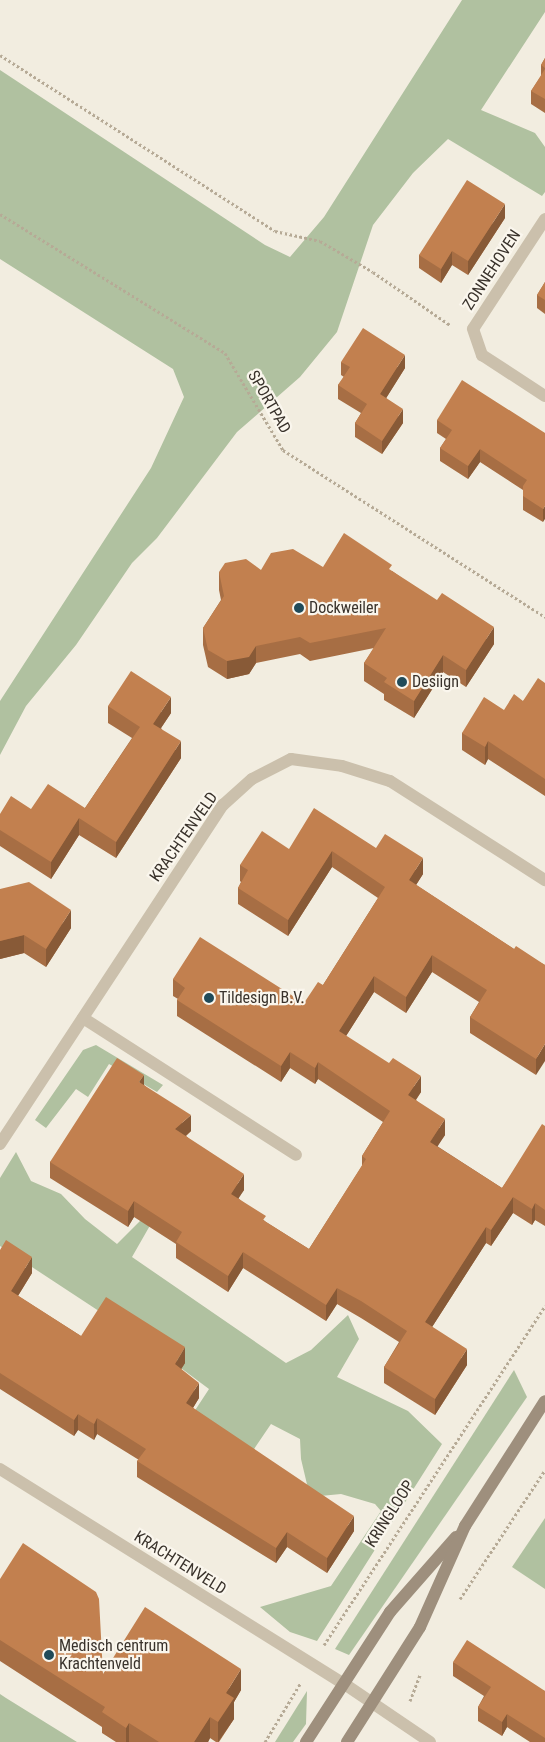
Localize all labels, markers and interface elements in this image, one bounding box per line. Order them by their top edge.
street label: ZONNEHOVEN [459,226,525,314]
street label: SPORTPAD [243,367,295,437]
place label: Dockweiler [309,598,378,618]
marker: Dockweiler [293,602,305,614]
place label: Desiign [412,672,459,692]
marker: Desiign [396,676,408,688]
street label: KRACHTENVELD [146,788,222,886]
place label: Tildesign B.V. [219,988,305,1008]
marker: Tildesign B.V. [203,992,215,1004]
street label: KRINGLOOP [361,1477,419,1551]
street label: KRACHTENVELD [130,1527,230,1599]
place label: Medisch centrum Krachtenveld [59,1636,168,1674]
marker: Medisch centrum Krachtenveld [43,1649,55,1661]

